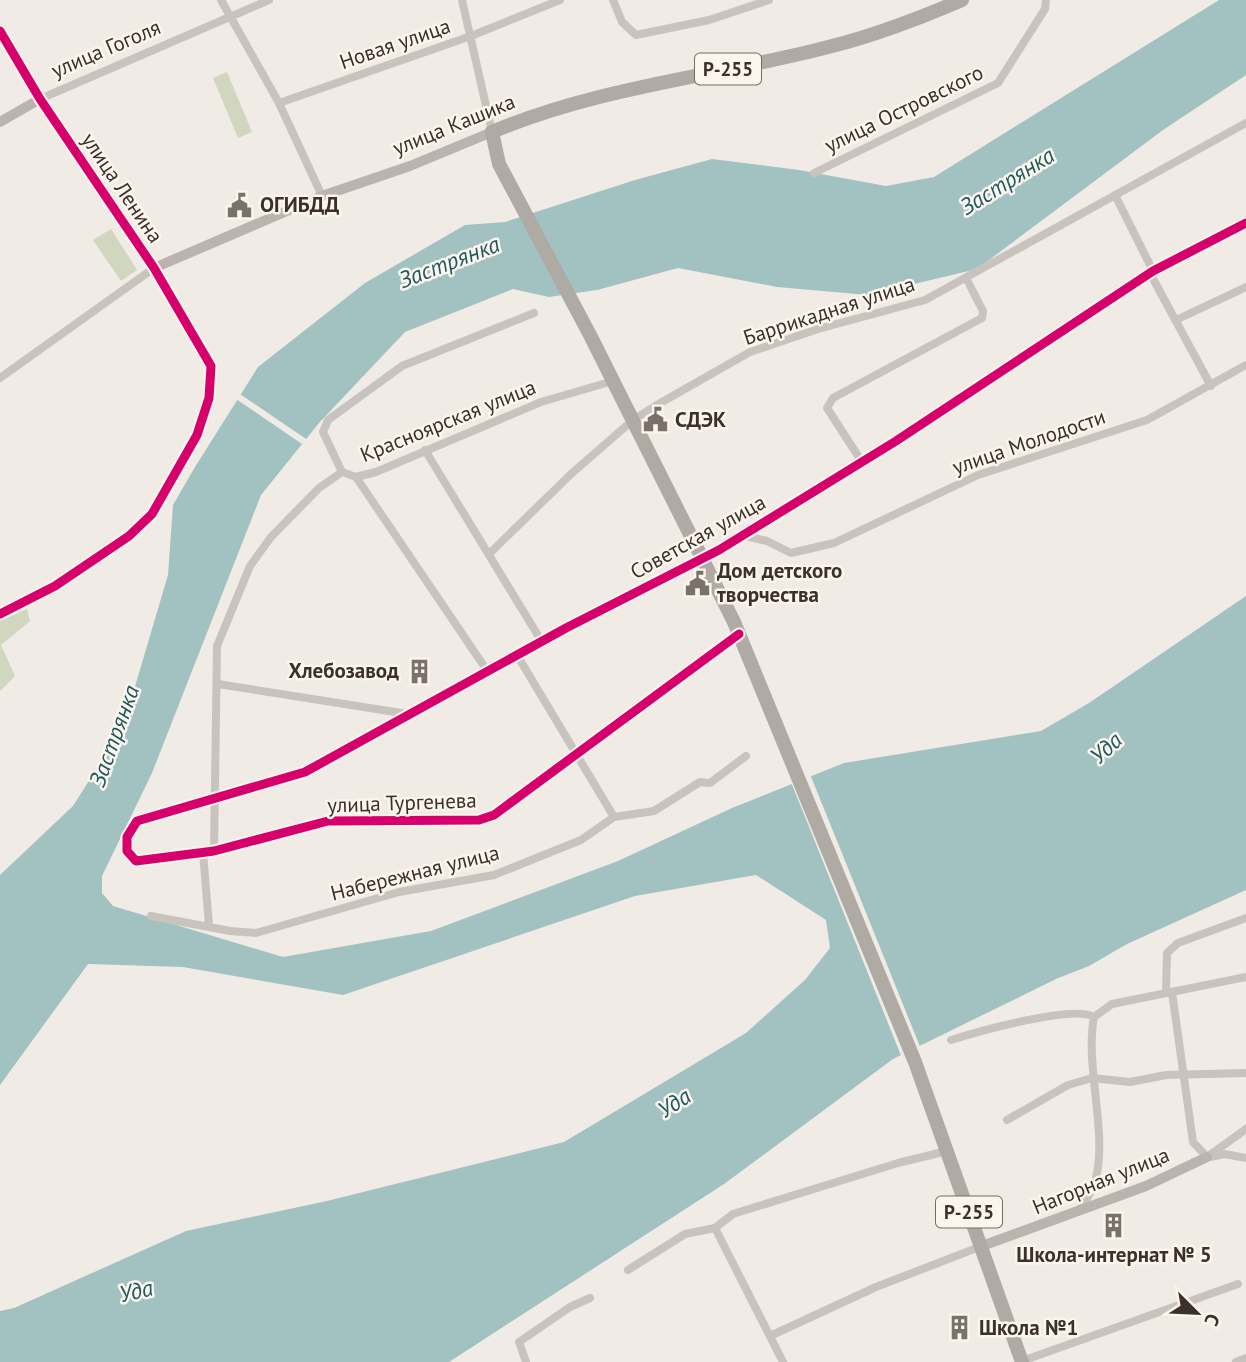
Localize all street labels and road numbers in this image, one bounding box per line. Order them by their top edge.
street label: Новая улица [336,12,454,75]
street label: улица Гоголя [47,13,165,84]
road number: Р-255 [695,54,761,85]
street label: улица Островского [820,58,988,159]
street label: улица Кашика [389,88,519,161]
street label: улица Ленина [76,127,169,248]
street label: Баррикадная улица [740,270,918,351]
street label: Красноярская улица [356,373,540,468]
street label: улица Молодости [949,403,1109,480]
street label: Советская улица [625,488,770,585]
street label: улица Тургенева [327,786,477,819]
street label: Набережная улица [328,838,502,907]
street label: Нагорная улица [1028,1141,1173,1220]
road number: Р-255 [936,1196,1002,1228]

